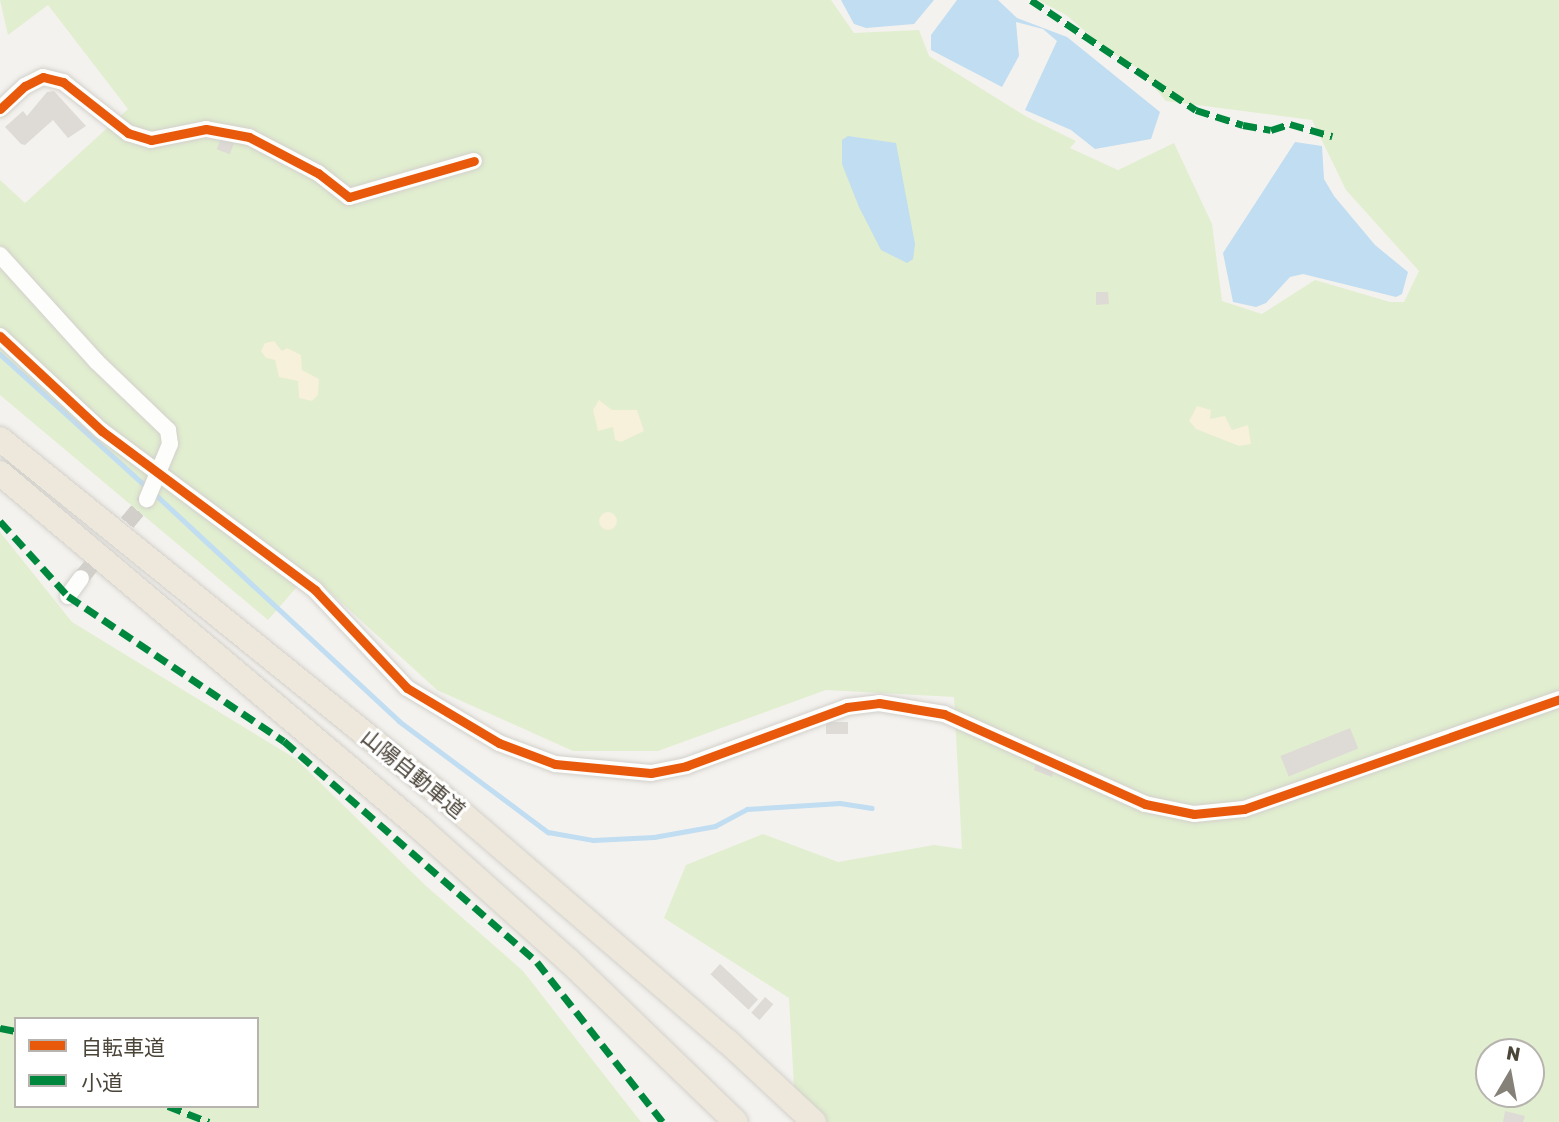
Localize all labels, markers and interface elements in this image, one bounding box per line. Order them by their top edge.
street label: 山陽自動車道 [356,725,470,823]
legend [14,1017,259,1108]
text: 自転車道 [81,1035,165,1060]
north arrow [1475,1038,1545,1108]
text: N [1505,1041,1522,1066]
text: 小道 [81,1070,123,1095]

